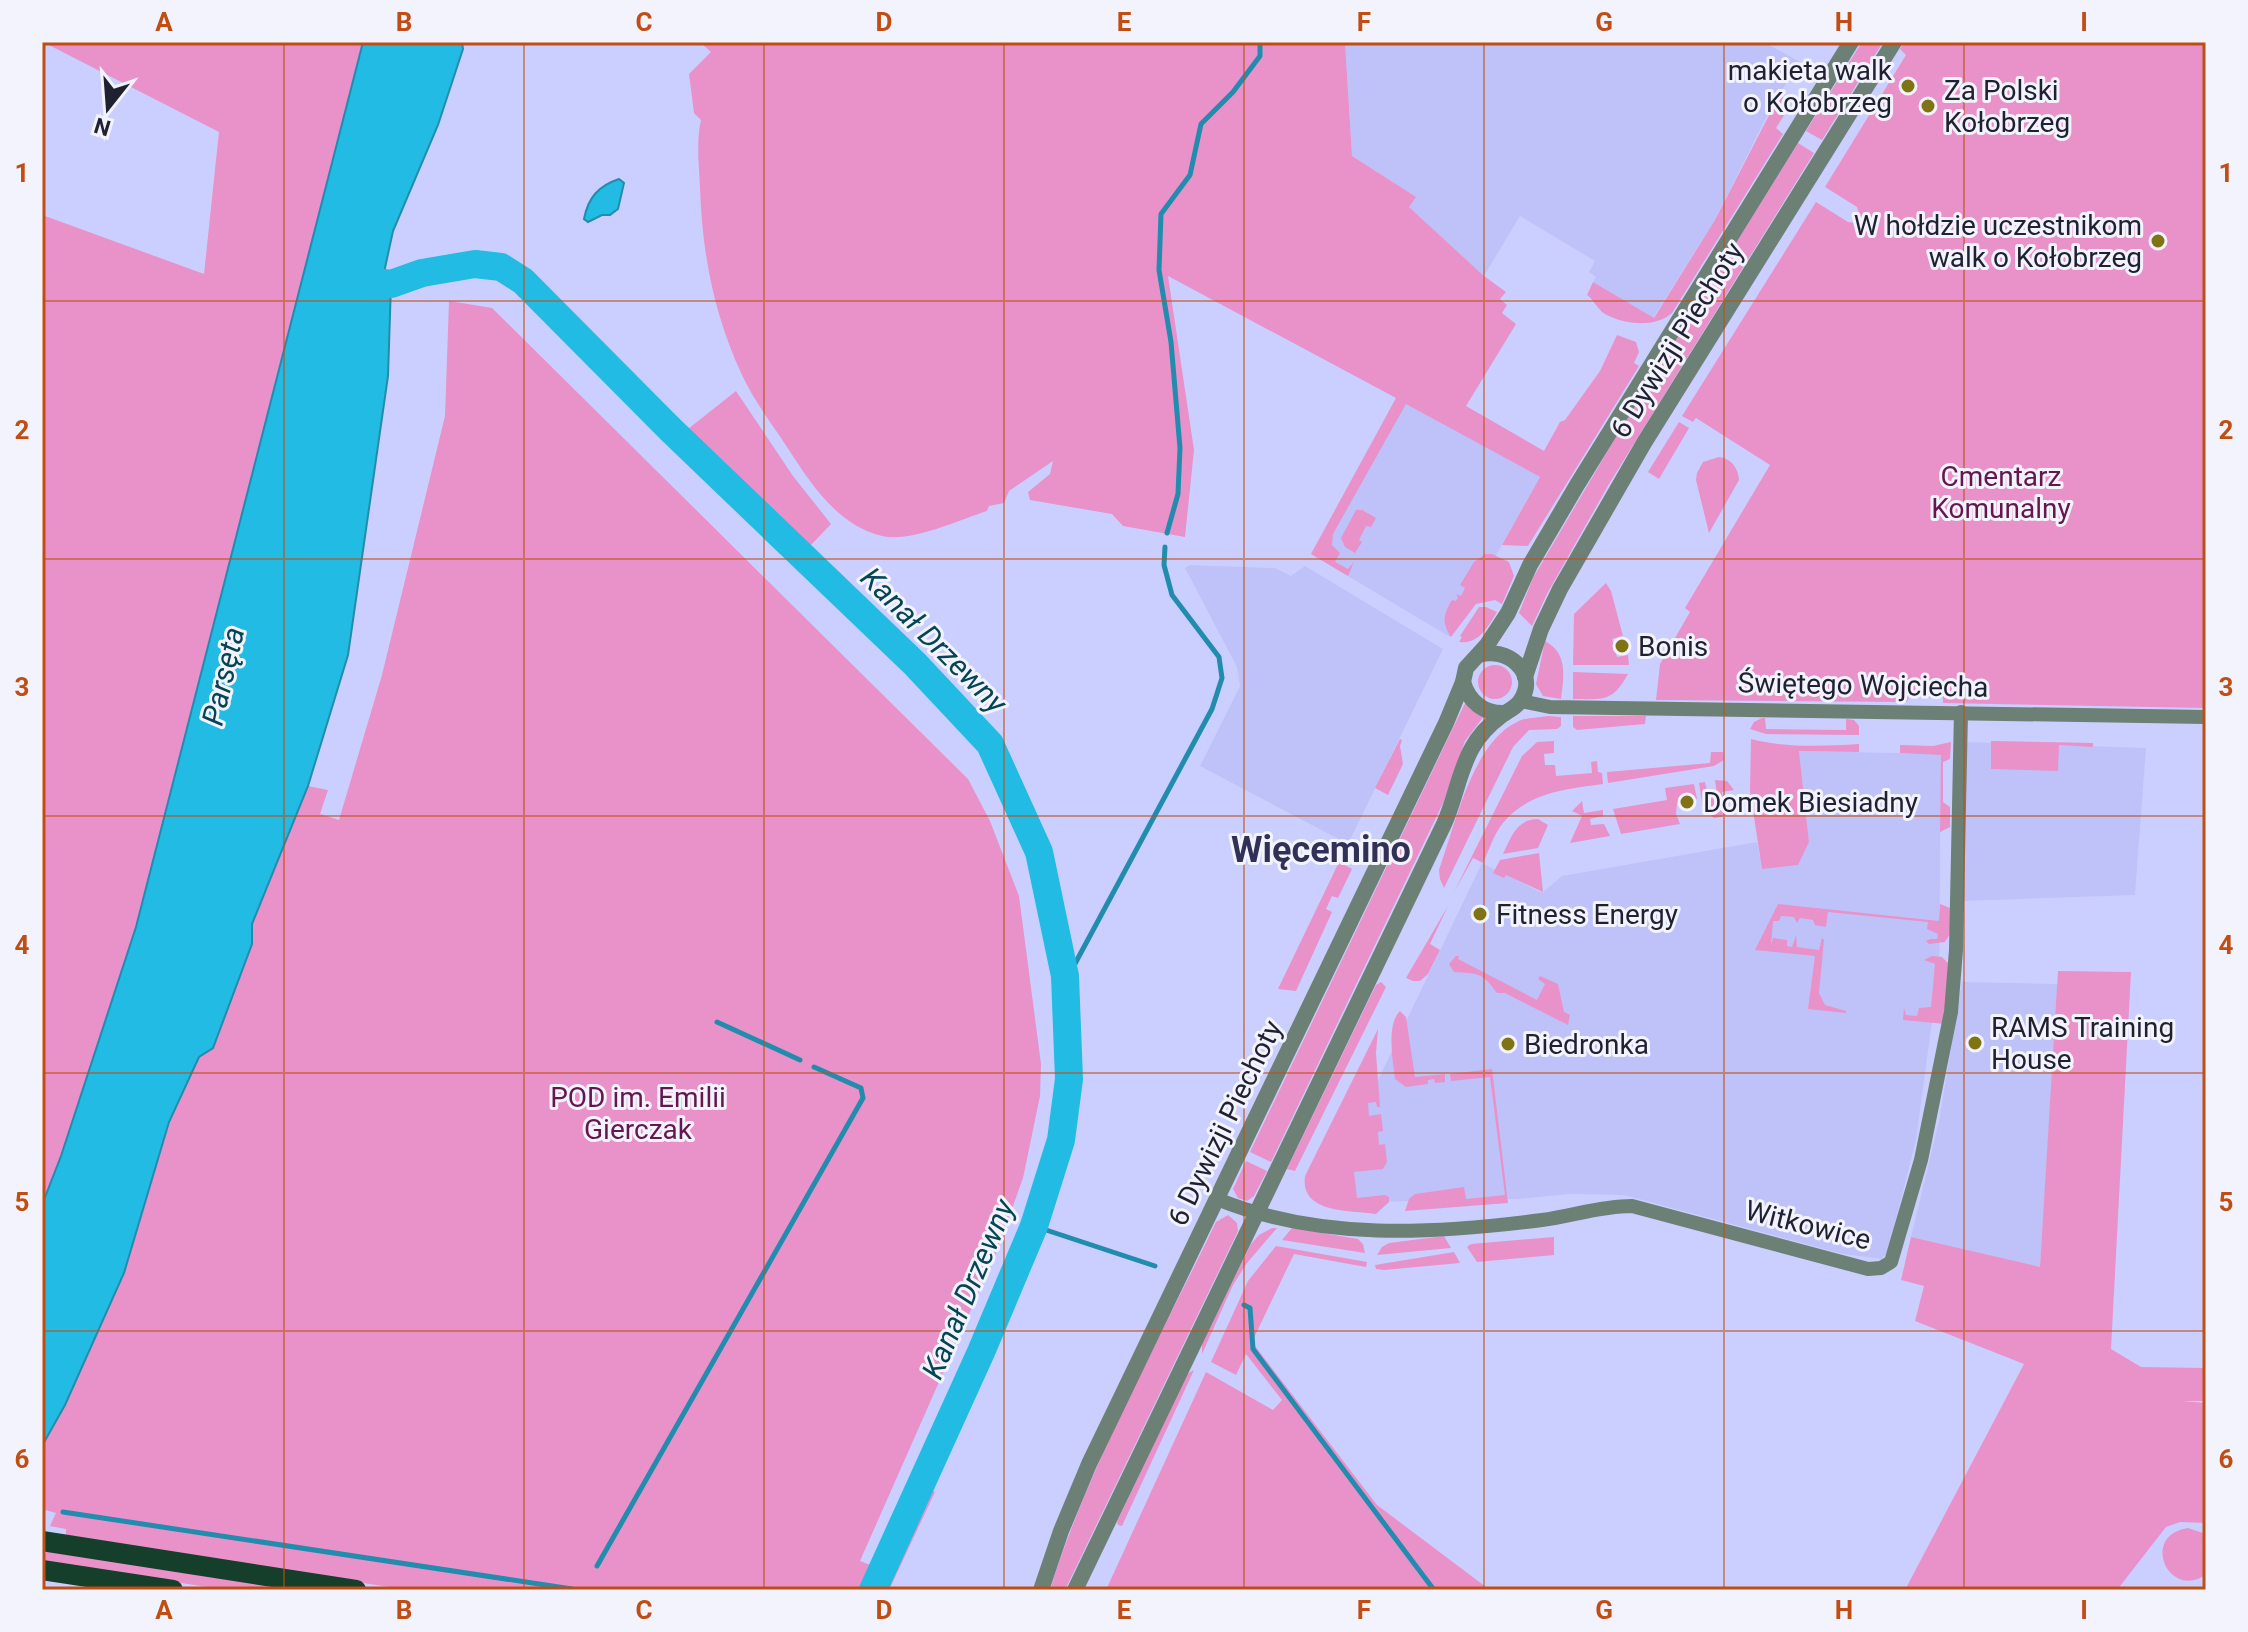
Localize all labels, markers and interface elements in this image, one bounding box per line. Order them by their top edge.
text: A [155,7,173,37]
text: B [396,7,412,37]
text: C [635,7,653,37]
text: D [876,7,892,37]
text: E [1117,7,1132,37]
text: F [1357,7,1371,37]
text: G [1595,7,1613,37]
text: H [1835,7,1853,37]
text: I [2080,7,2088,37]
place label: makieta walk o Kołobrzeg [1728,54,1893,119]
north arrow [68,68,148,148]
place label: Za Polski Kołobrzeg [1944,74,2070,139]
marker: makieta walk o Kołobrzeg [1899,77,1917,95]
marker: Za Polski Kołobrzeg [1919,97,1937,115]
text: N [91,112,113,141]
text: 1 [15,158,29,188]
text: 1 [2219,158,2233,188]
place label: W hołdzie uczestnikom walk o Kołobrzeg [1854,209,2142,274]
marker: W hołdzie uczestnikom walk o Kołobrzeg [2149,232,2167,250]
street label: 6 Dywizji Piechoty [1604,236,1750,444]
text: 2 [15,415,29,445]
text: 2 [2219,415,2233,445]
park label: Cmentarz Komunalny [1931,460,2071,525]
water label: Kanał Drzewny [854,560,1015,721]
water label: Parsęta [195,623,251,729]
place label: Bonis [1638,630,1708,663]
marker: Bonis [1613,637,1631,655]
street label: Świętego Wojciecha [1737,666,1989,704]
text: 3 [15,672,29,702]
text: 3 [2219,672,2233,702]
place label: Domek Biesiadny [1703,786,1918,819]
marker: Domek Biesiadny [1678,793,1696,811]
district label: Więcemino [1231,829,1411,871]
place label: Fitness Energy [1496,898,1678,931]
marker: Fitness Energy [1471,905,1489,923]
text: 4 [15,930,30,960]
text: 4 [2219,930,2234,960]
place label: RAMS Training House [1991,1011,2174,1076]
street label: 6 Dywizji Piechoty [1161,1015,1289,1231]
place label: Biedronka [1524,1028,1649,1061]
marker: RAMS Training House [1966,1034,1984,1052]
marker: Biedronka [1499,1035,1517,1053]
park label: POD im. Emilii Gierczak [550,1081,726,1146]
text: 5 [15,1187,29,1217]
text: 5 [2219,1187,2233,1217]
water label: Kanał Drzewny [914,1193,1022,1384]
street label: Witkowice [1742,1193,1874,1257]
text: 6 [15,1444,30,1474]
text: 6 [2219,1444,2234,1474]
text: A [155,1595,173,1625]
text: B [396,1595,412,1625]
text: C [635,1595,653,1625]
text: D [876,1595,892,1625]
text: E [1117,1595,1132,1625]
text: F [1357,1595,1371,1625]
text: G [1595,1595,1613,1625]
text: H [1835,1595,1853,1625]
text: I [2080,1595,2088,1625]

